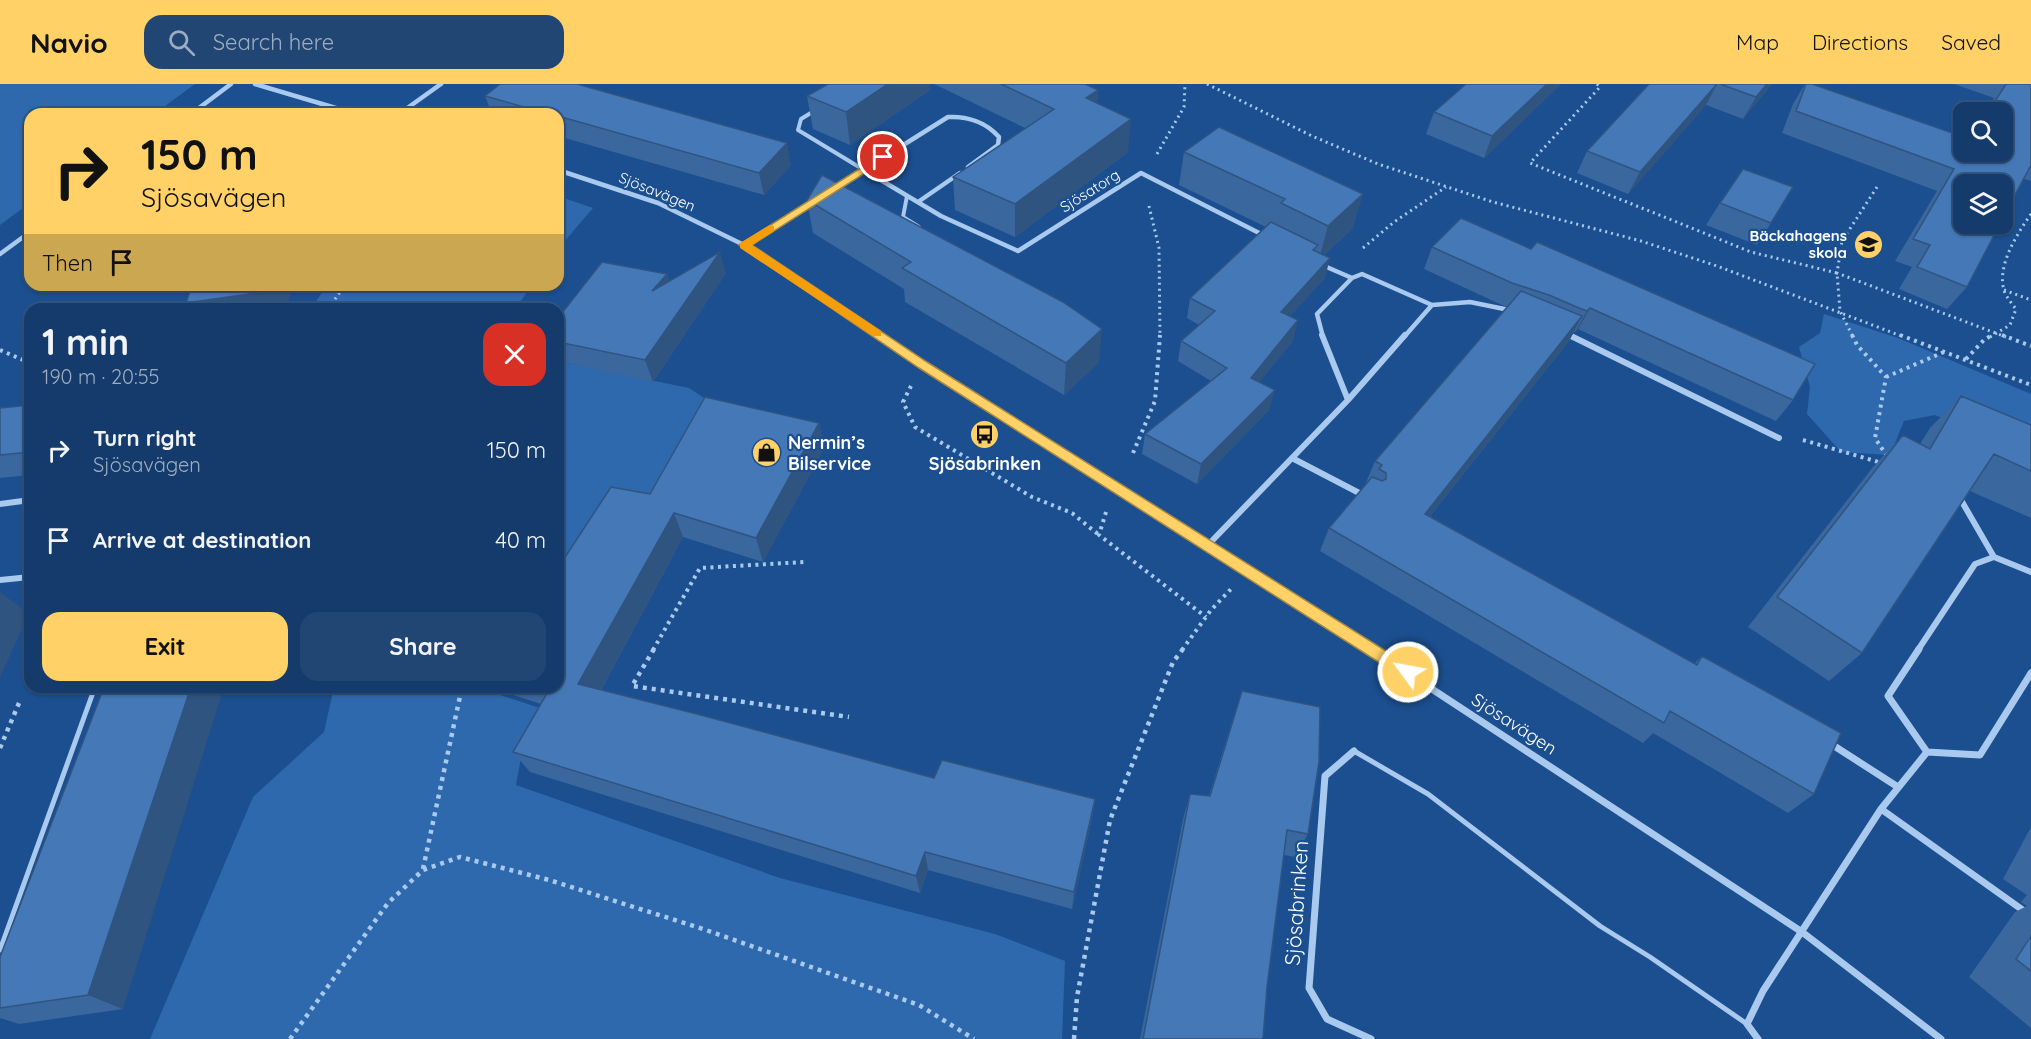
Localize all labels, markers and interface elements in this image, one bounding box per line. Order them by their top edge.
search box [144,15,564,69]
text: Navio [30,25,108,60]
icon: search [165,26,198,59]
text: Search here [213,28,334,56]
text: Map [1736,29,1779,55]
text: Directions [1812,29,1908,55]
text: Saved [1941,29,2001,55]
map controls [1953,102,2013,234]
button: search [1953,102,2013,162]
text: 150 m [141,128,258,181]
pin [857,131,908,182]
icon: right [42,132,120,210]
icon: arrive [866,140,899,173]
street label: Sjösatorg [1056,165,1123,216]
street label: Sjösavägen [616,168,698,215]
button: layers [1953,174,2013,234]
text: Sjösavägen [141,180,286,214]
place label: Bäckahagens skola [1750,226,1847,262]
school or university icon: Bäckahagens skola [1852,229,1884,261]
icon: arrive [105,246,138,279]
text: Then [42,249,93,277]
text: 1 min [42,319,129,364]
button: close [483,323,546,386]
text: 190 m · 20:55 [42,364,160,389]
bus stop icon: Sjösabrinken [969,419,1001,451]
text: Turn right [93,424,197,452]
place label: Nermin’s Bilservice [788,431,871,475]
icon: right [42,434,75,467]
text: 150 m [487,436,546,464]
shop icon: Nermin’s Bilservice [751,437,783,469]
text: Sjösavägen [93,452,201,477]
place label: Sjösabrinken [929,452,1041,475]
icon: arrive [42,524,75,557]
text: Arrive at destination [93,526,311,554]
text: 40 m [495,526,546,554]
button: Exit [42,612,288,681]
button: Share [300,612,546,681]
position arrow [1376,640,1440,704]
street label: Sjösavägen [1467,688,1561,760]
street label: Sjösabrinken [1279,840,1313,966]

